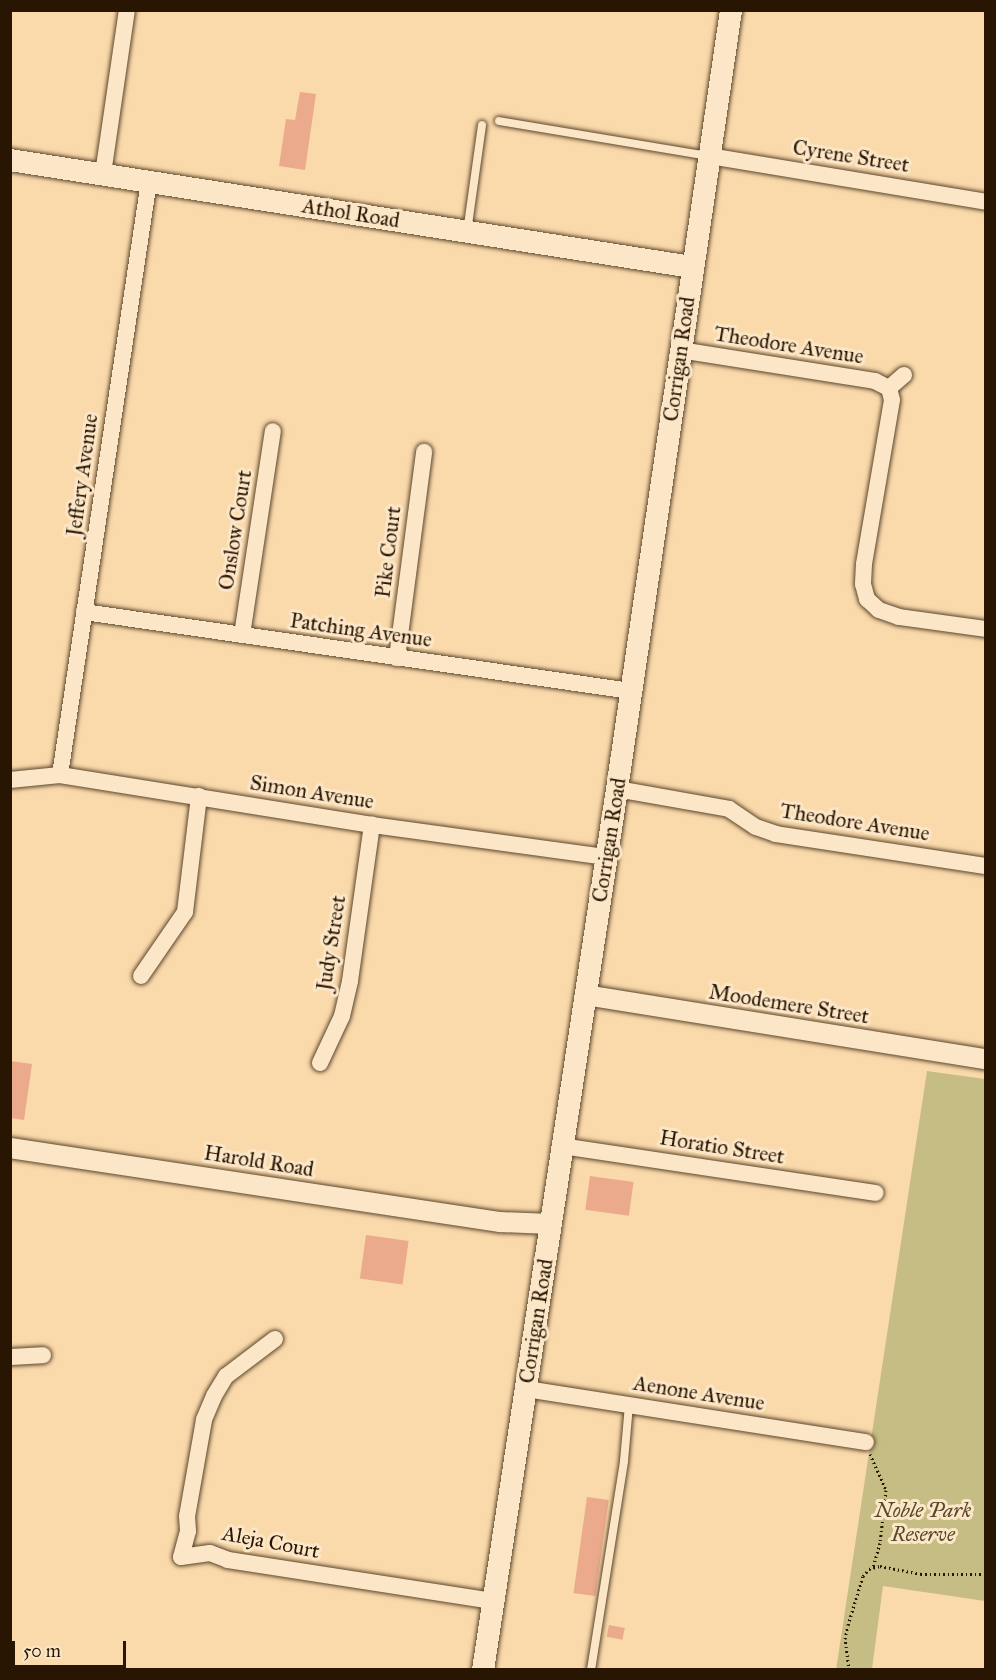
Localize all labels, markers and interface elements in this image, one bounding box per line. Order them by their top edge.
street label: Cyrene Street [791,134,911,178]
street label: Athol Road [300,193,402,233]
street label: Corrigan Road [658,295,700,423]
street label: Theodore Avenue [713,321,865,369]
street label: Jeffery Avenue [61,412,103,538]
street label: Onslow Court [213,468,257,592]
street label: Pike Court [370,505,406,599]
street label: Patching Avenue [288,608,434,652]
street label: Simon Avenue [248,770,376,814]
street label: Corrigan Road [587,776,631,904]
street label: Theodore Avenue [779,798,931,846]
street label: Judy Street [311,894,351,992]
street label: Moodemere Street [707,979,871,1029]
street label: Horatio Street [658,1125,786,1169]
street label: Harold Road [202,1140,316,1182]
street label: Corrigan Road [514,1257,558,1385]
street label: Aenone Avenue [632,1370,766,1416]
park label: Noble Park Reserve [875,1497,971,1547]
street label: Aleja Court [220,1520,322,1564]
scale bar [15,1629,129,1667]
text: 50 m [23,1640,61,1662]

